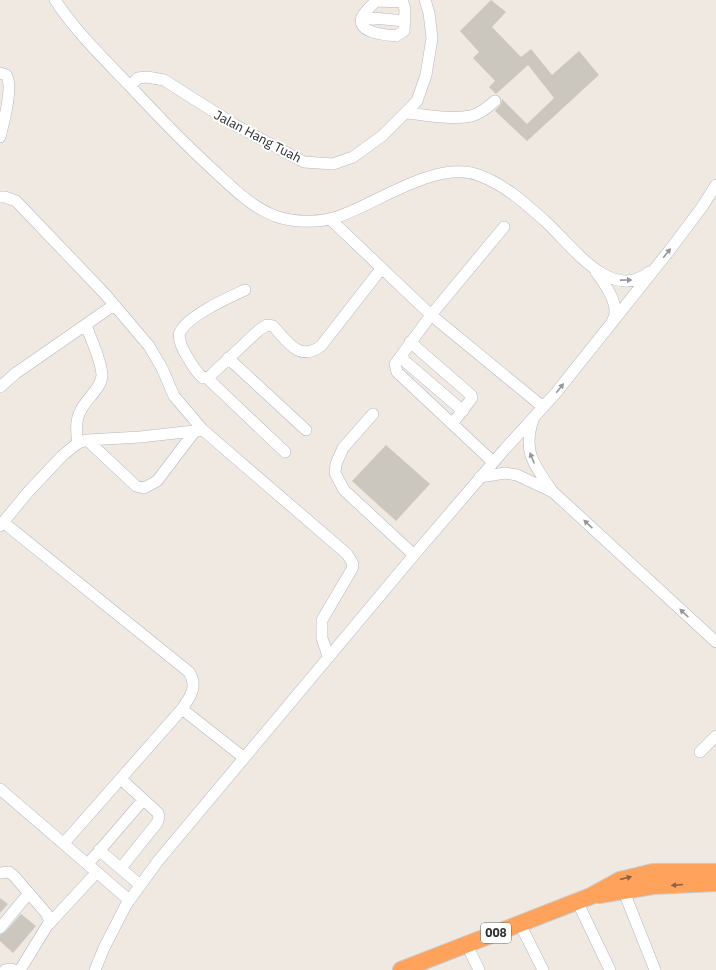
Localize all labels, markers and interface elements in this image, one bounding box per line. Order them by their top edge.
street label: Jalan Hang Tuah [211,106,304,167]
one-way arrow [663,248,672,258]
one-way arrow [620,277,633,283]
one-way arrow [556,382,565,393]
one-way arrow [528,452,534,464]
one-way arrow [583,520,593,529]
one-way arrow [679,608,689,617]
one-way arrow [620,875,632,881]
one-way arrow [671,881,683,888]
road number: 008 [481,923,511,943]

